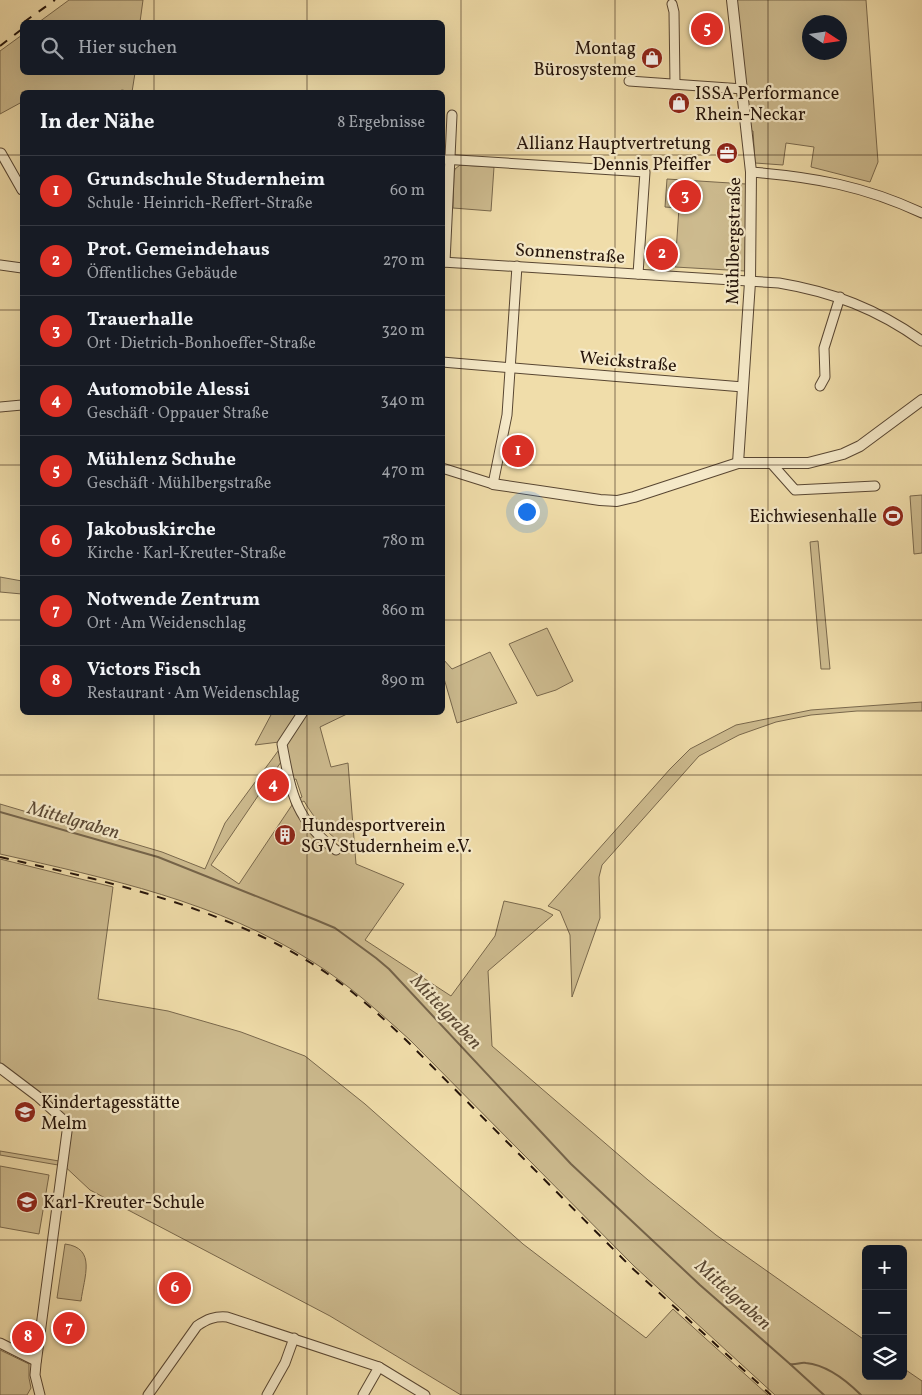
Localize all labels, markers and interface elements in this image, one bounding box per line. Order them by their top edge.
pin: 5 [691,10,723,48]
north arrow [802,15,847,60]
search box [20,20,445,75]
icon: search [38,34,66,62]
text: Hier suchen [78,35,177,61]
place label: Montag Bürosysteme [534,37,636,83]
shop icon: Montag Bürosysteme [640,46,664,70]
place label: ISSA Performance Rhein-Neckar [695,82,839,128]
shop icon: ISSA Performance Rhein-Neckar [667,91,691,115]
text: In der Nähe [40,108,155,137]
text: 8 Ergebnisse [337,112,425,134]
place label: Allianz Hauptvertretung Dennis Pfeiffer [516,132,711,178]
office icon: Allianz Hauptvertretung Dennis Pfeiffer [715,141,739,165]
text: Grundschule Studernheim [87,167,325,193]
pin: 3 [669,177,701,215]
street label: Mühlbergstraße [721,177,748,305]
text: 1 [53,180,59,202]
text: 60 m [390,180,425,202]
text: Schule · Heinrich-Reffert-Straße [87,193,313,215]
pin: 2 [646,235,678,273]
text: Prot. Gemeindehaus [87,237,270,263]
street label: Sonnenstraße [514,238,626,271]
text: 2 [52,250,60,272]
text: 270 m [383,250,425,272]
text: Öffentliches Gebäude [87,263,237,285]
text: Trauerhalle [87,307,193,333]
text: 3 [52,320,60,342]
text: 320 m [381,320,425,342]
text: Ort · Dietrich-Bonhoeffer-Straße [87,333,316,355]
street label: Weickstraße [578,346,678,379]
text: Automobile Alessi [87,377,250,403]
text: 4 [51,390,61,412]
text: 340 m [381,390,425,412]
text: Geschäft · Oppauer Straße [87,403,269,425]
pin: 1 [502,432,534,470]
text: Mühlenz Schuhe [87,447,236,473]
text: 5 [52,460,60,482]
text: 470 m [381,460,425,482]
text: Geschäft · Mühlbergstraße [87,473,271,495]
your location [514,499,540,525]
sports icon: Eichwiesenhalle [881,504,905,528]
place label: Eichwiesenhalle [749,505,877,530]
text: Jakobuskirche [87,517,216,543]
text: 6 [52,530,60,552]
text: 780 m [383,530,425,552]
text: Kirche · Karl-Kreuter-Straße [87,543,286,565]
text: Notwende Zentrum [87,587,260,613]
text: 7 [52,600,60,622]
text: 860 m [382,600,425,622]
text: Ort · Am Weidenschlag [87,613,246,635]
text: Victors Fisch [87,657,201,683]
text: 8 [52,670,60,692]
text: 890 m [381,670,425,692]
text: Restaurant · Am Weidenschlag [87,683,300,705]
pin: 4 [257,766,289,804]
water label: Mittelgraben [23,795,123,846]
place label: Hundesportverein SGV Studernheim e.V. [301,814,472,860]
building icon: Hundesportverein SGV Studernheim e.V. [273,823,297,847]
water label: Mittelgraben [403,968,487,1056]
place label: Kindertagesstätte Melm [41,1091,180,1137]
school or university icon: Kindertagesstätte Melm [13,1100,37,1124]
school or university icon: Karl-Kreuter-Schule [15,1190,39,1214]
place label: Karl-Kreuter-Schule [43,1191,205,1216]
map controls [862,1245,907,1380]
button: + [862,1245,907,1290]
water label: Mittelgraben [688,1254,777,1337]
pin: 6 [159,1269,191,1307]
button: − [862,1290,907,1335]
pin: 7 [53,1309,85,1347]
pin: 8 [12,1318,44,1356]
button: layers [862,1335,907,1380]

